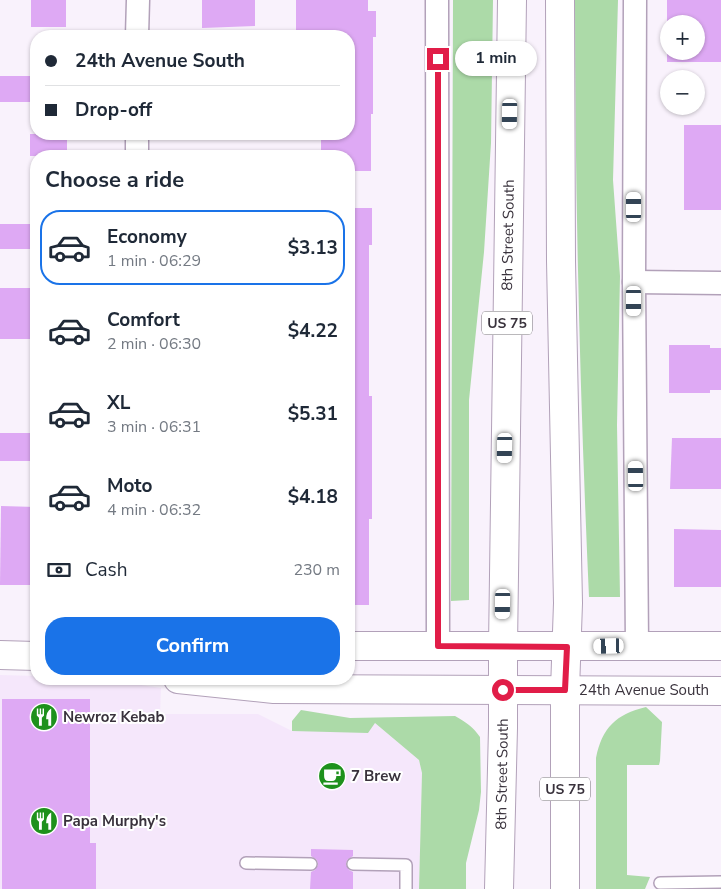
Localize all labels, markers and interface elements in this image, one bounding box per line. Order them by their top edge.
map controls [660,15,705,115]
button: + [660,15,705,60]
callout: 1 min [456,42,538,76]
text: 1 min [475,47,517,69]
text: 24th Avenue South [75,48,245,74]
route end [427,48,449,70]
button: − [660,70,705,115]
text: Drop-off [75,97,152,123]
car [502,99,517,129]
text: Choose a ride [45,165,184,195]
street label: 8th Street South [497,179,519,291]
car [626,192,641,222]
text: Economy [107,224,187,250]
icon: car [47,225,92,270]
text: $3.13 [288,235,338,261]
text: 1 min · 06:29 [107,250,201,272]
car [626,286,641,316]
text: Comfort [107,307,180,333]
icon: car [47,308,92,353]
road number: US 75 [482,312,532,334]
text: $4.22 [288,318,338,344]
text: 2 min · 06:30 [107,333,201,355]
text: XL [107,390,130,416]
icon: car [47,391,92,436]
text: $5.31 [288,401,338,427]
text: 3 min · 06:31 [107,416,201,438]
car [497,433,512,463]
car [628,461,643,491]
text: Moto [107,473,153,499]
icon: car [47,474,92,519]
text: $4.18 [288,484,338,510]
text: 4 min · 06:32 [107,499,201,521]
icon: cash [45,556,73,584]
text: Cash [85,557,127,583]
text: 230 m [293,559,340,581]
car [495,589,510,619]
button: Confirm [45,617,340,675]
car [593,638,624,654]
route start [492,679,514,701]
street label: 24th Avenue South [579,680,709,700]
restaurant icon: Newroz Kebab [29,702,59,732]
place label: Newroz Kebab [63,707,165,727]
street label: 8th Street South [491,718,513,830]
cafe icon: 7 Brew [317,761,347,791]
place label: 7 Brew [351,766,401,786]
road number: US 75 [540,778,590,801]
restaurant icon: Papa Murphy's [29,806,59,836]
place label: Papa Murphy's [63,811,166,831]

